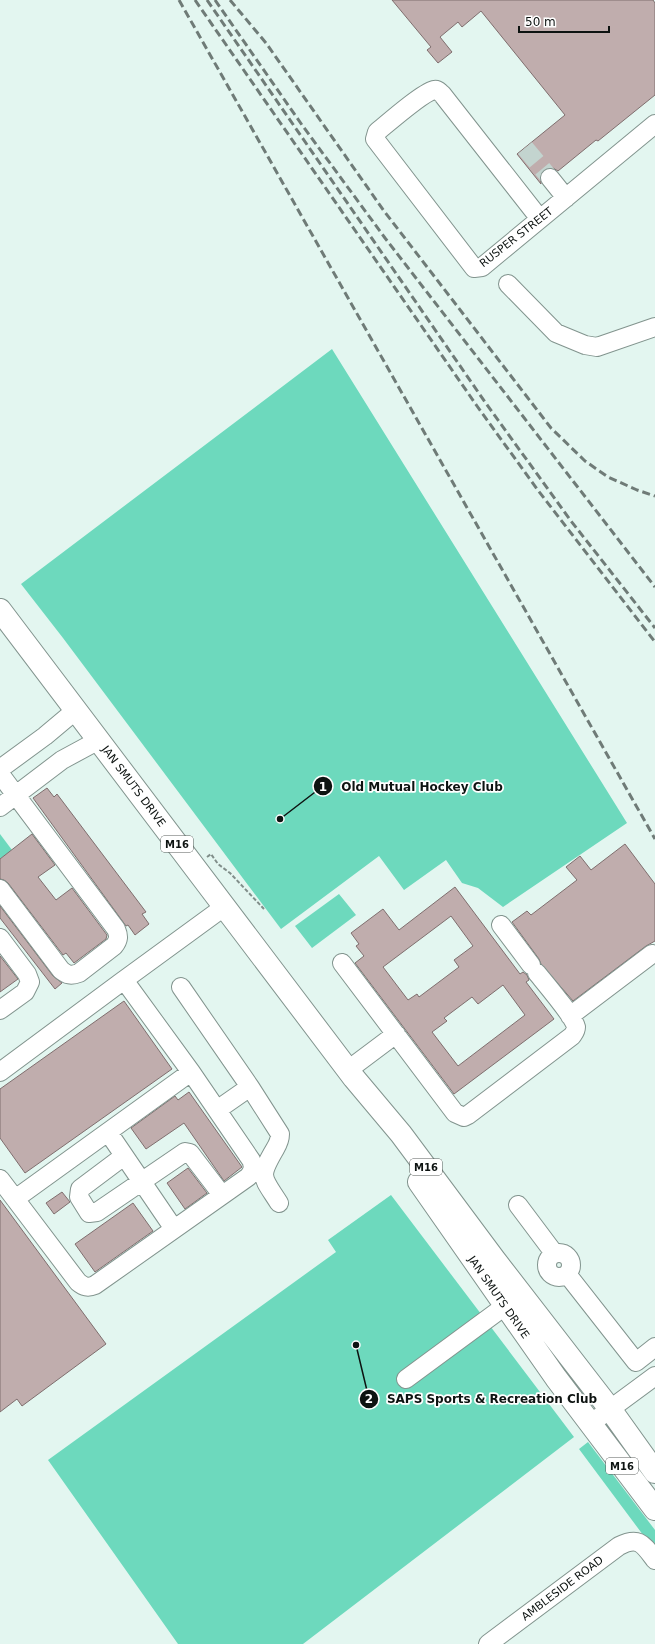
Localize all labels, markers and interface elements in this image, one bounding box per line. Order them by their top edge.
scale bar [519,8,609,34]
text: 50 m [525,15,556,29]
street label: RUSPER STREET [477,205,556,270]
street label: JAN SMUTS DRIVE [98,743,168,829]
callout: Old Mutual Hockey Club [313,774,511,798]
text: 1 [319,780,327,794]
text: Old Mutual Hockey Club [341,780,503,794]
road number: M16 [161,836,193,852]
road number: M16 [410,1159,442,1175]
street label: JAN SMUTS DRIVE [465,1253,532,1341]
callout: SAPS Sports & Recreation Club [359,1387,605,1411]
text: 2 [365,1392,373,1406]
text: SAPS Sports & Recreation Club [387,1392,597,1406]
road number: M16 [606,1458,638,1474]
street label: AMBLESIDE ROAD [519,1553,606,1623]

